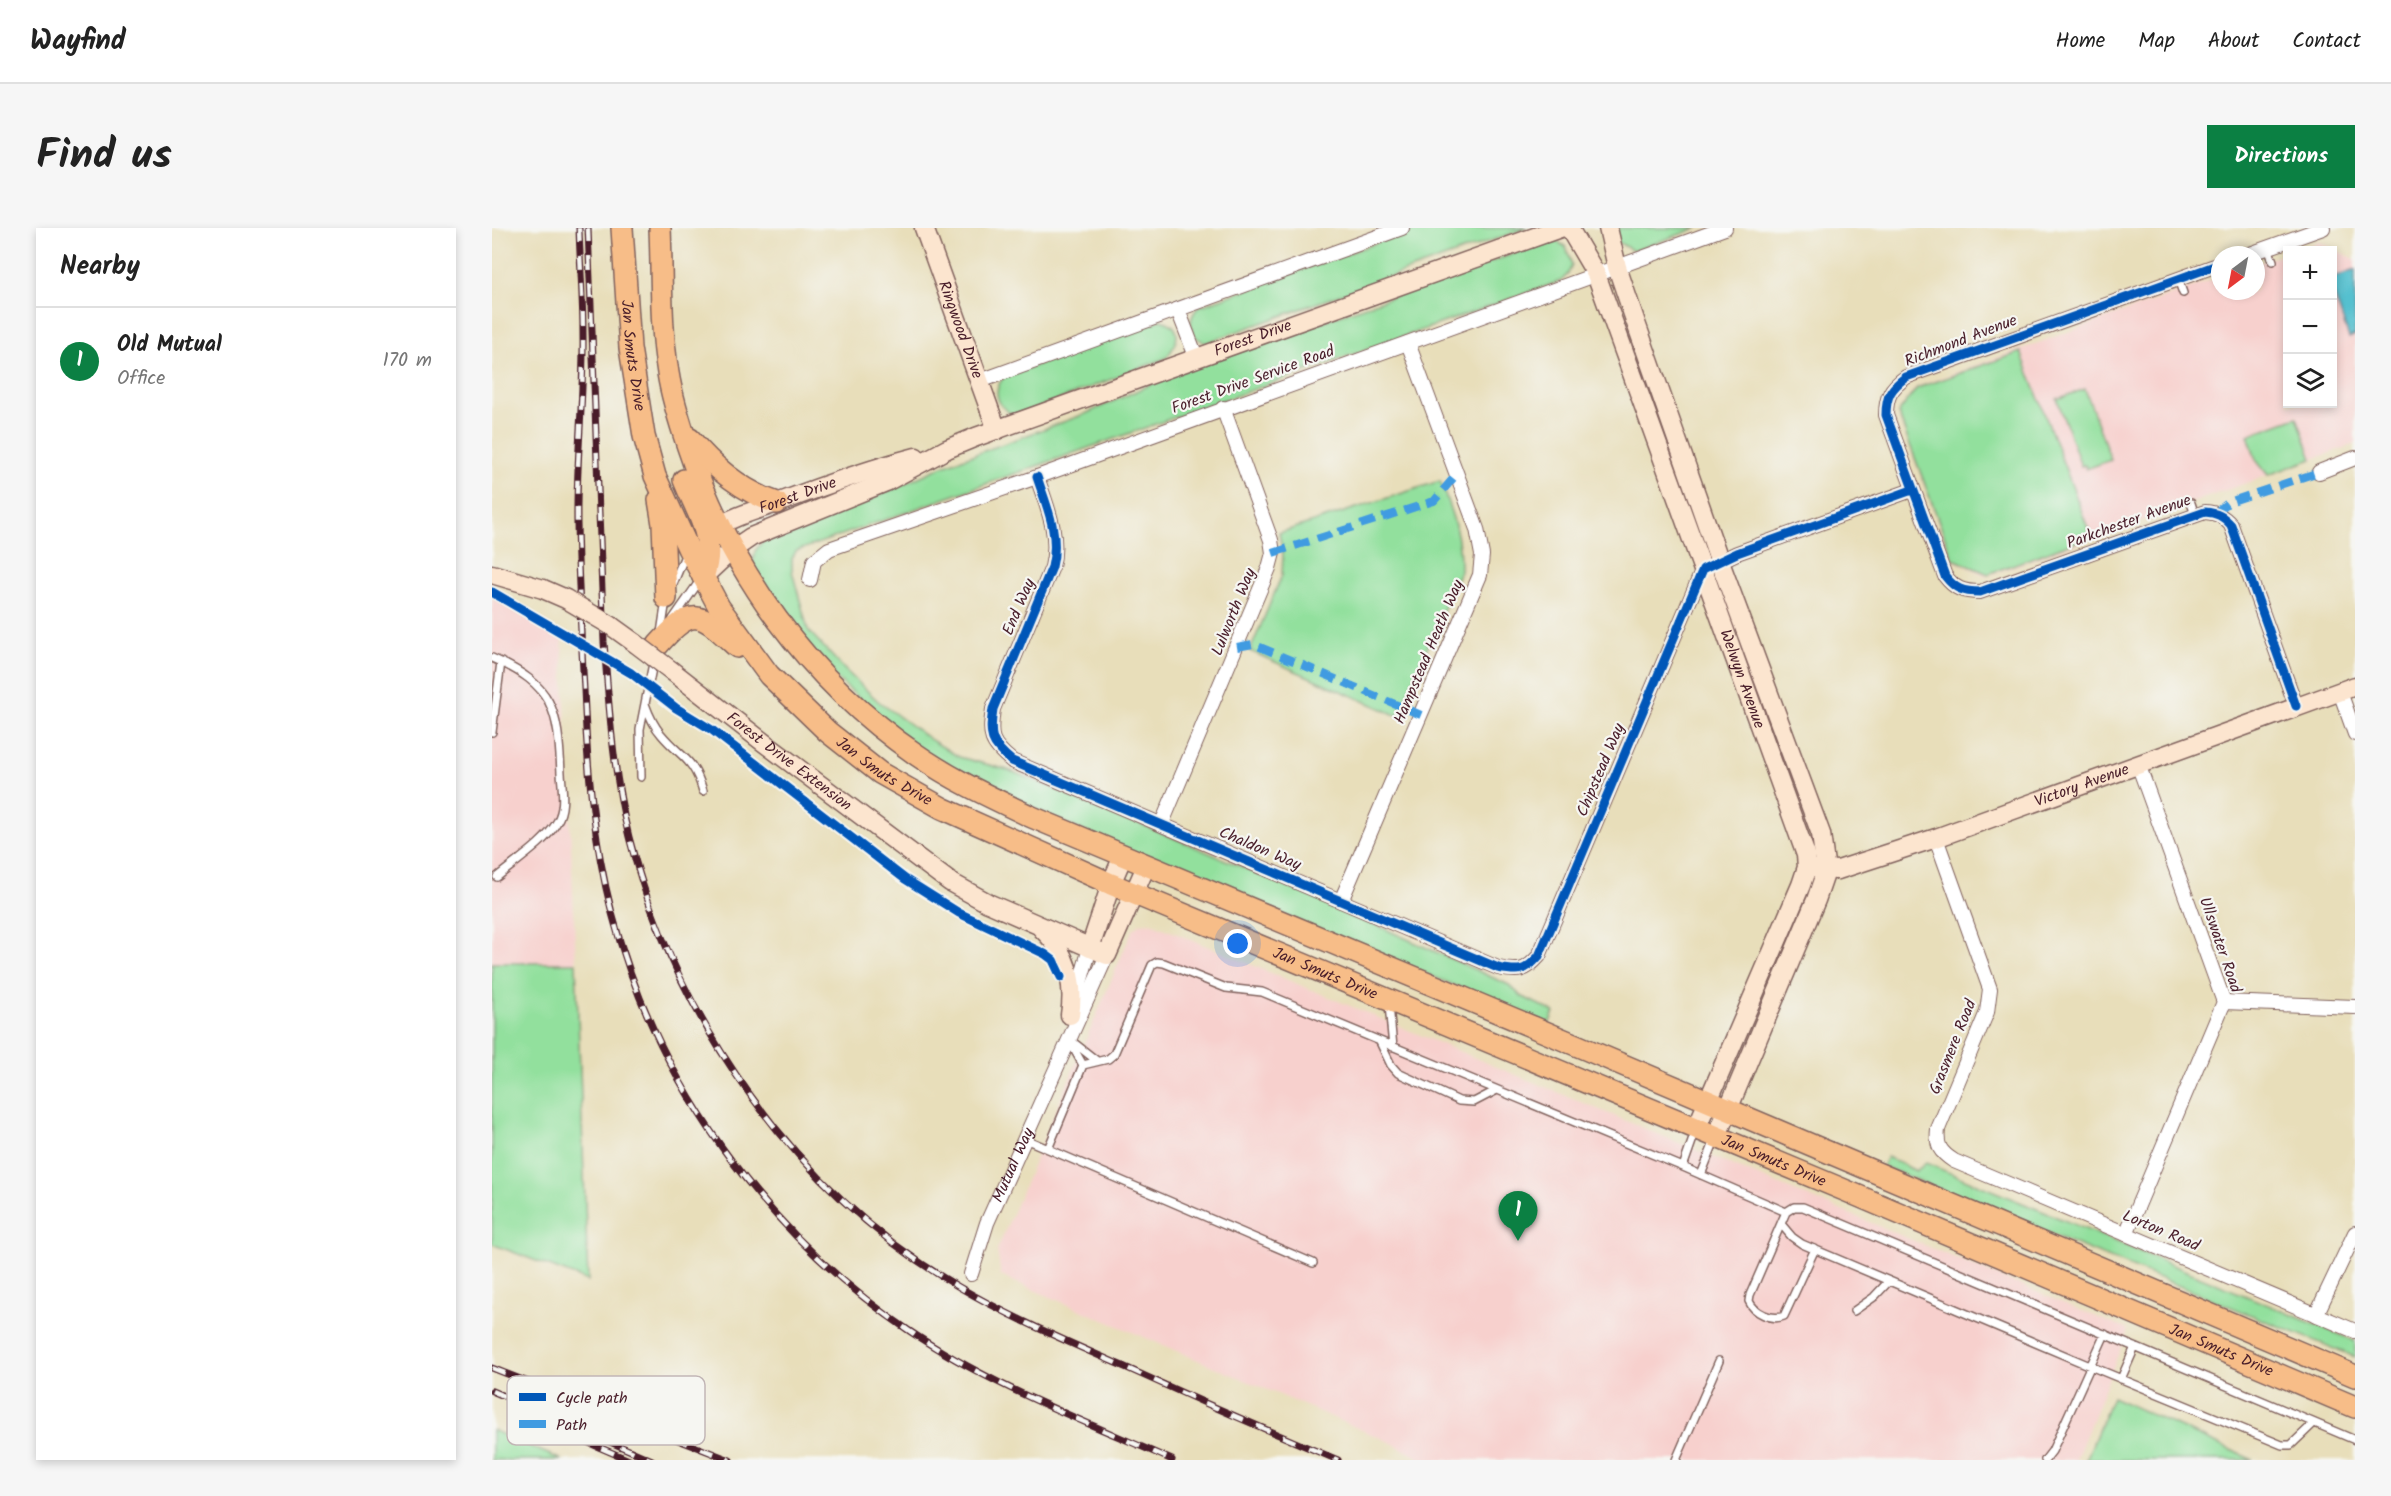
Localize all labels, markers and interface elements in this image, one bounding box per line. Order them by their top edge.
text: Wayfind [30,19,126,64]
text: Home [2056,25,2105,58]
text: Map [2138,25,2175,58]
text: About [2208,25,2259,58]
text: Contact [2292,25,2361,58]
text: Find us [36,123,172,190]
button: Directions [2207,125,2355,188]
text: Nearby [60,246,140,288]
north arrow [2211,246,2265,300]
map controls [2283,246,2337,408]
button: + [2283,246,2337,300]
street label: Ringwood Drive [932,277,990,382]
street label: Jan Smuts Drive [614,299,652,413]
button: − [2283,300,2337,354]
street label: Richmond Avenue [1901,308,2021,374]
street label: Forest Drive [1210,313,1295,363]
text: Old Mutual [117,328,222,363]
street label: Forest Drive Service Road [1168,339,1339,421]
text: 1 [76,345,83,377]
text: 170 m [383,345,432,377]
button: layers [2283,354,2337,408]
text: Office [117,363,165,395]
street label: Forest Drive [755,470,840,521]
street label: Parkchester Avenue [2063,488,2195,556]
street label: Lulworth Way [1205,564,1263,660]
street label: End Way [996,574,1042,639]
street label: Hampstead Heath Way [1387,575,1471,728]
street label: Welwyn Avenue [1713,626,1772,732]
street label: Forest Drive Extension [721,705,857,817]
street label: Chipstead Way [1570,719,1632,821]
street label: Jan Smuts Drive [830,730,937,813]
street label: Victory Avenue [2031,757,2133,814]
street label: Chaldon Way [1215,820,1306,878]
street label: Ullswater Road [2192,894,2248,997]
your location [1223,929,1252,958]
street label: Jan Smuts Drive [1269,940,1382,1006]
street label: Grasmere Road [1923,995,1984,1098]
street label: Mutual Way [985,1123,1041,1206]
street label: Jan Smuts Drive [1717,1128,1830,1194]
pin: 1 [1498,1192,1538,1241]
street label: Lorton Road [2118,1204,2204,1259]
street label: Jan Smuts Drive [2165,1317,2278,1384]
legend [507,1376,705,1445]
text: Cycle path [556,1386,628,1411]
text: Path [556,1413,587,1438]

